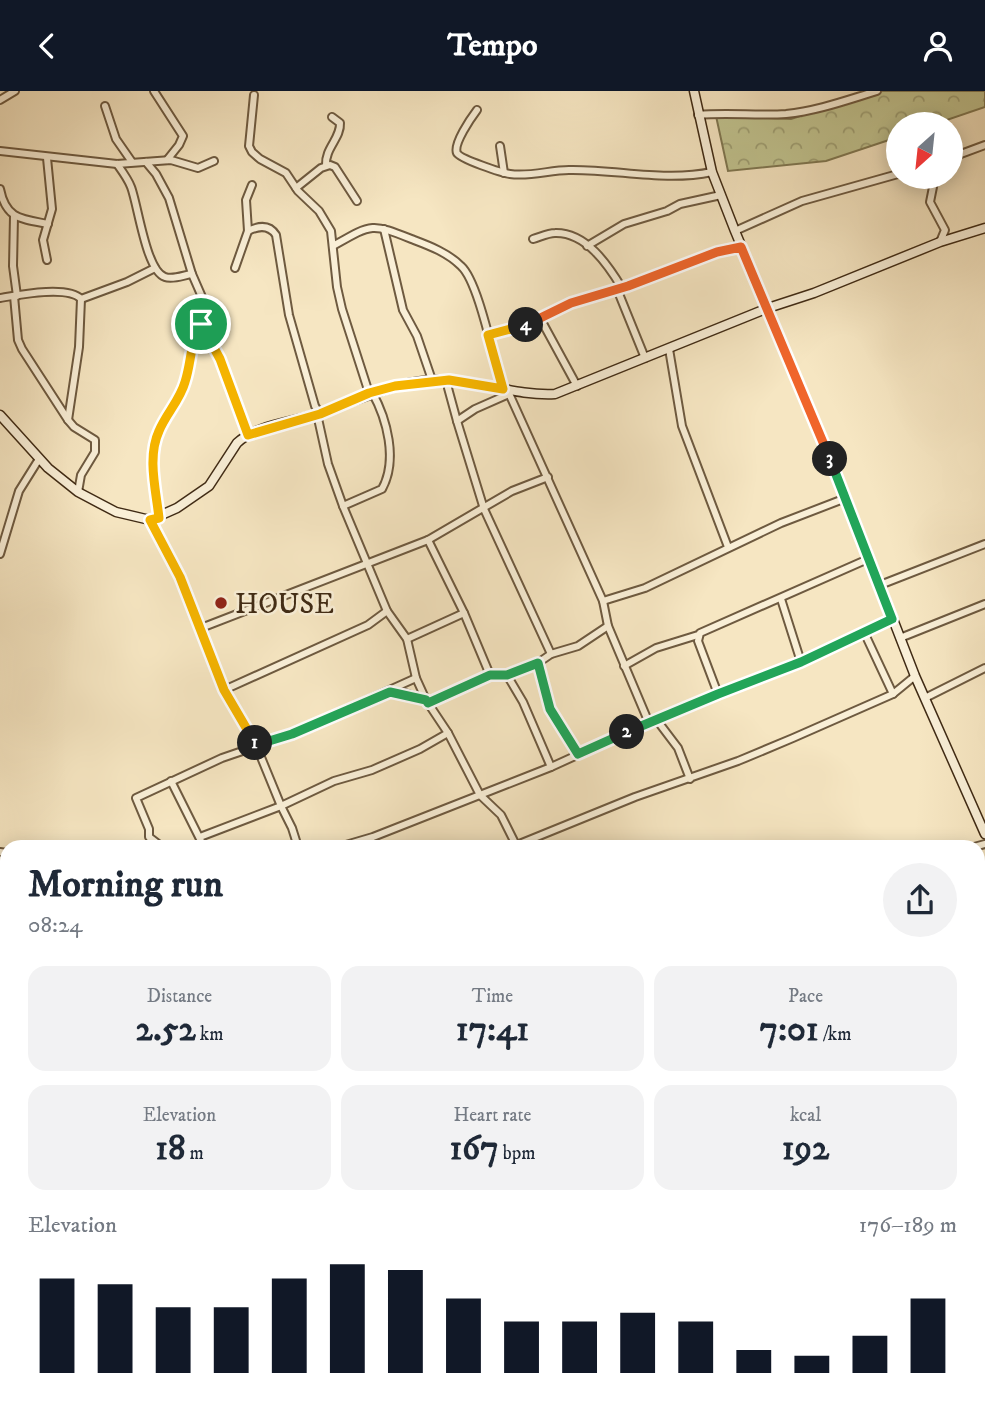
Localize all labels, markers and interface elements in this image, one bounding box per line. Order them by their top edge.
text: Tempo [448,26,537,66]
icon: back [28,27,66,65]
icon: person [919,27,957,65]
north arrow [886,112,962,189]
map controls [886,112,963,189]
pin [171,294,231,354]
icon: arrive [182,305,220,343]
pin: 4 [508,307,544,343]
text: 4 [520,313,531,336]
pin: 3 [812,441,848,477]
text: 3 [826,447,833,470]
place label: HOUSE [235,587,334,622]
marker: HOUSE [213,595,229,611]
pin: 2 [610,715,644,749]
text: 2 [622,720,631,743]
pin: 1 [238,725,272,761]
text: 1 [251,731,258,754]
text: Morning run [28,861,223,909]
button: share [883,863,957,937]
text: 08:24 [28,911,82,940]
text: Distance [147,985,212,1008]
text: Time [472,985,513,1008]
text: Pace [788,985,823,1008]
text: 2.52 [136,1008,196,1052]
text: 17:41 [456,1008,529,1052]
text: 7:01 [759,1008,819,1052]
text: km [196,1023,223,1046]
text: /km [819,1023,852,1046]
text: Elevation [143,1104,216,1127]
text: Heart rate [454,1104,531,1127]
text: kcal [790,1104,821,1127]
text: 18 [155,1127,186,1171]
text: 167 [449,1127,499,1171]
text: 192 [782,1127,829,1171]
text: m [186,1142,204,1165]
text: bpm [499,1142,536,1165]
text: Elevation [28,1211,117,1240]
text: 176–189 m [859,1211,957,1240]

